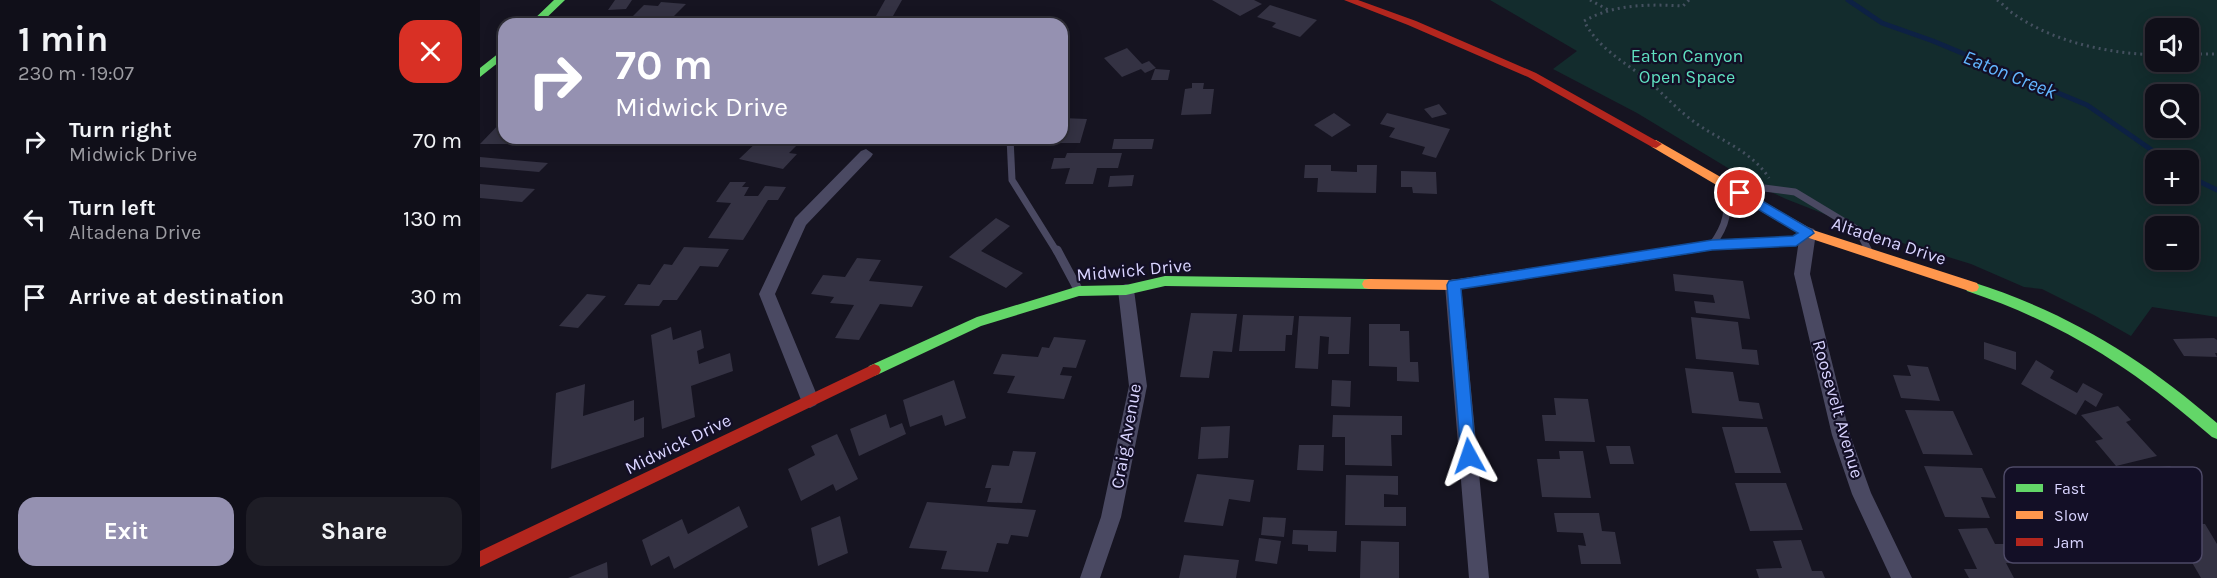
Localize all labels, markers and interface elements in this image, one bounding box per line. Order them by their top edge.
text: 1 min [18,18,108,60]
map controls [2145,18,2199,270]
button: sound [2145,18,2199,72]
button: close [399,20,462,83]
text: 70 m [615,40,713,90]
icon: right [516,42,594,120]
park label: Eaton Canyon Open Space [1631,45,1743,88]
water label: Eaton Creek [1960,45,2061,104]
text: 230 m · 19:07 [18,62,134,85]
button: search [2145,84,2199,138]
text: Midwick Drive [615,91,788,123]
text: Turn right [69,117,172,143]
icon: right [18,125,51,158]
text: 70 m [413,128,462,154]
text: Midwick Drive [69,143,197,166]
button: + [2145,150,2199,204]
pin [1714,167,1765,218]
icon: arrive [1723,176,1756,209]
text: Turn left [69,195,156,221]
icon: left [18,203,51,236]
text: 130 m [403,206,462,232]
street label: Altadena Drive [1829,212,1949,270]
button: − [2145,216,2199,270]
text: Altadena Drive [69,221,201,244]
street label: Midwick Drive [1076,254,1192,286]
icon: arrive [18,281,51,314]
text: Arrive at destination [69,284,284,310]
text: 30 m [410,284,462,310]
street label: Roosevelt Avenue [1808,337,1868,481]
street label: Craig Avenue [1106,382,1146,490]
street label: Midwick Drive [621,409,735,479]
position arrow [1437,424,1501,488]
legend [2004,467,2202,563]
text: Fast [2054,479,2085,498]
button: Exit [18,497,234,566]
button: Share [246,497,462,566]
text: Slow [2054,506,2089,525]
text: Jam [2054,533,2084,552]

